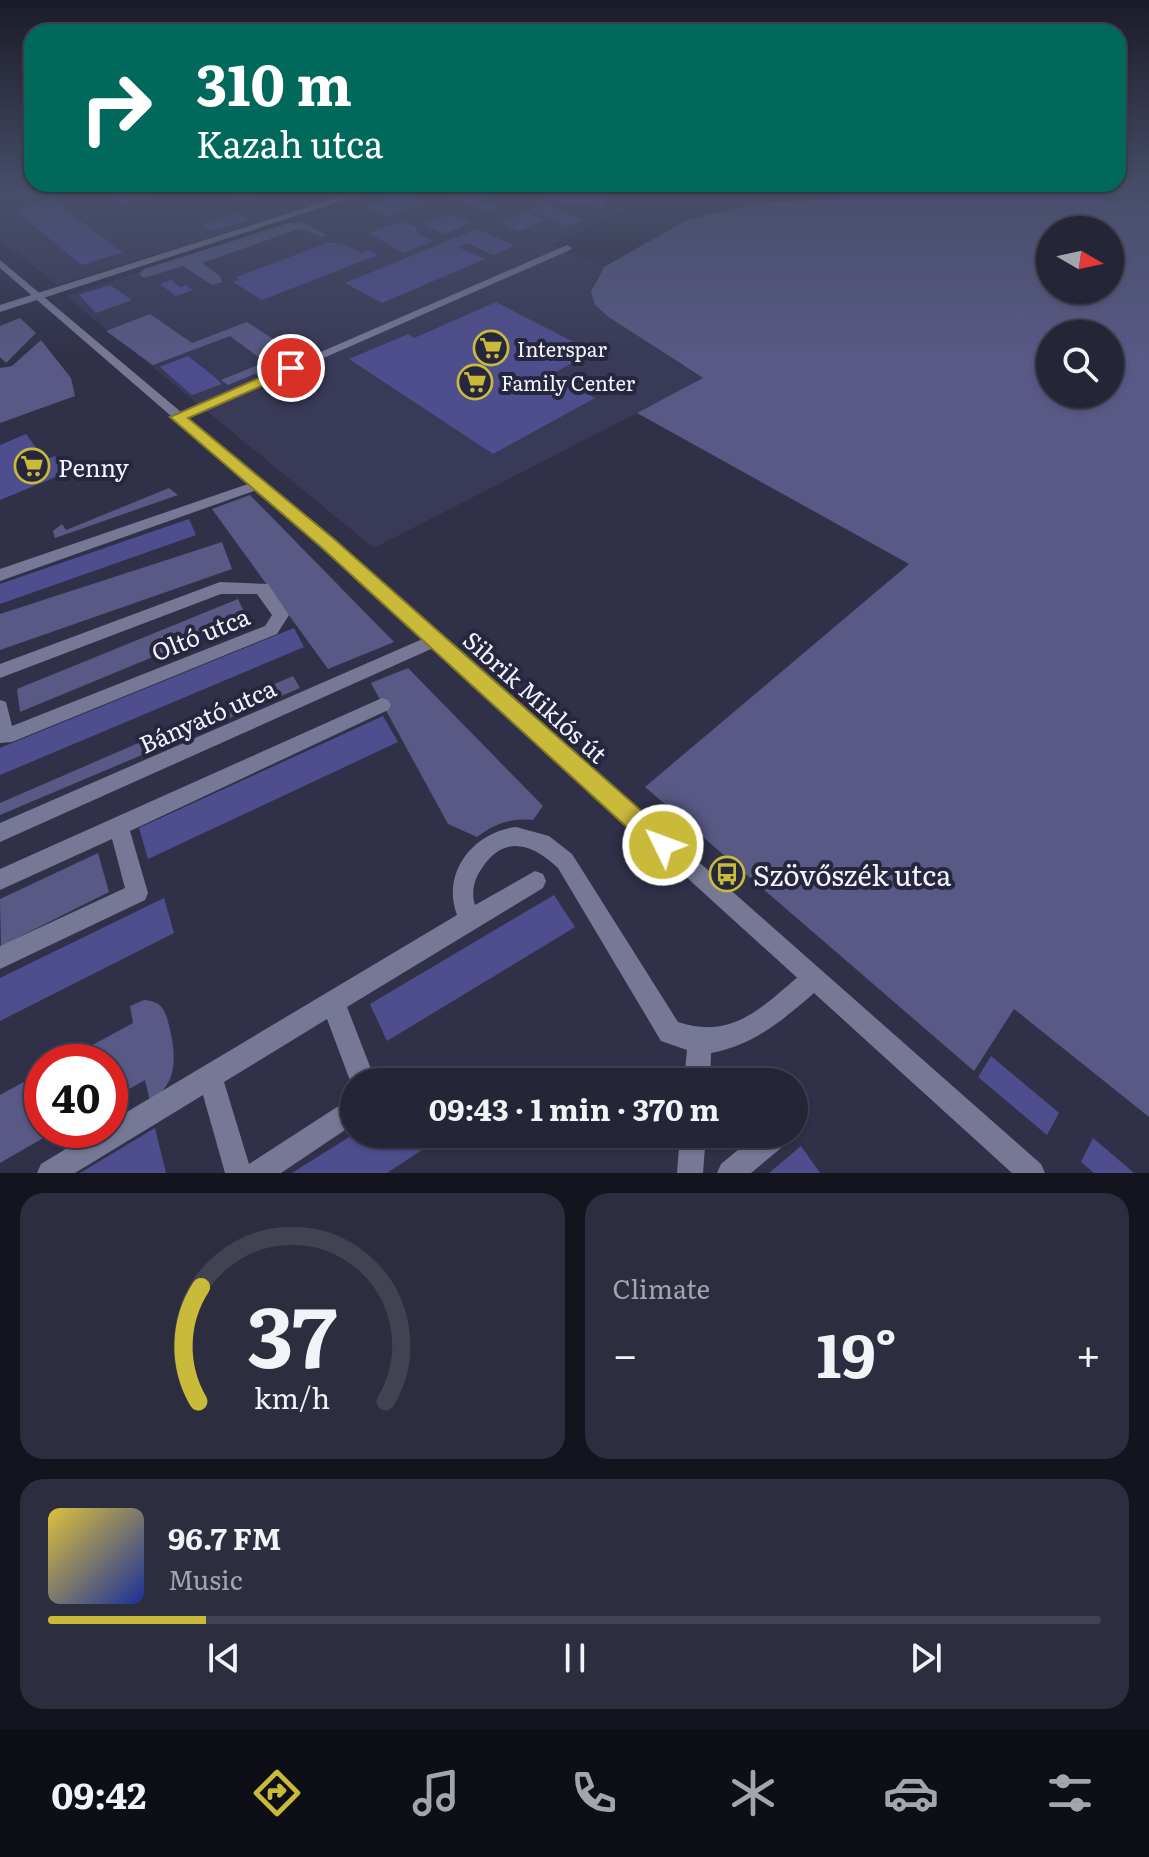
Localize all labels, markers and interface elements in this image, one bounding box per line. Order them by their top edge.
text: 310 m [196,40,352,123]
icon: right [64,56,168,160]
text: Kazah utca [196,116,383,169]
north arrow [1036,216,1124,304]
map controls [1036,216,1124,408]
button: search [1036,320,1124,408]
supermarket icon: Interspar [472,329,510,367]
place label: Interspar [517,333,607,363]
pin [257,334,325,402]
icon: arrive [269,346,313,390]
supermarket icon: Family Center [456,363,494,401]
place label: Family Center [501,367,636,397]
supermarket icon: Penny [13,447,51,485]
place label: Penny [58,449,129,484]
street label: Oltó utca [146,597,254,669]
street label: Sibrik Miklós út [456,622,616,770]
street label: Bányató utca [133,669,281,761]
position arrow [621,803,705,887]
place label: Szövőszék utca [753,853,951,895]
bus stop icon: Szövőszék utca [708,855,746,893]
speed limit sign: 40 [24,1044,128,1148]
text: 09:43 · 1 min · 370 m [429,1086,719,1130]
text: Climate [613,1268,710,1307]
text: 37 [247,1270,337,1394]
text: 19° [816,1307,897,1396]
text: − [613,1319,638,1385]
text: + [1075,1319,1101,1385]
text: km/h [254,1375,330,1418]
text: 96.7 FM [168,1515,281,1559]
text: Music [168,1559,243,1598]
icon: previous [202,1636,246,1680]
icon: pause [553,1636,597,1680]
icon: next [904,1636,948,1680]
icon: directions [249,1765,305,1821]
icon: music [408,1765,464,1821]
icon: phone [566,1765,622,1821]
icon: climate [725,1765,781,1821]
icon: car [883,1765,939,1821]
icon: filters [1042,1765,1098,1821]
text: 09:42 [51,1767,146,1820]

